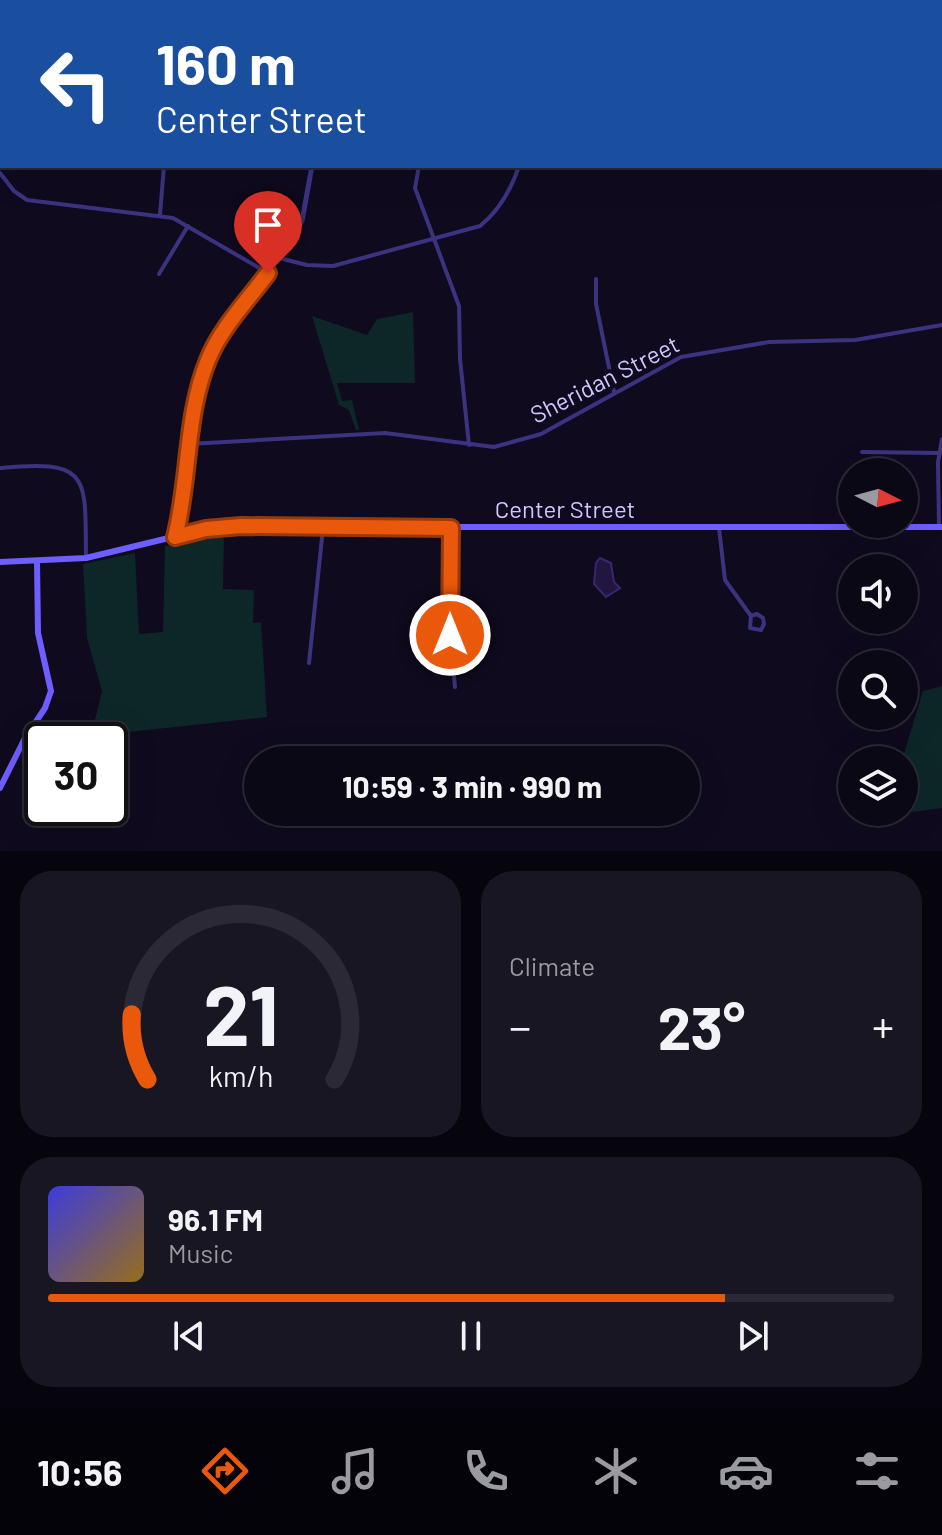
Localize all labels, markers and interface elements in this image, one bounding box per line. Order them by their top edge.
text: 160 m [156,29,296,96]
icon: left [24,32,128,136]
text: Center Street [156,97,367,140]
pin [234,191,302,273]
icon: arrive [246,203,290,247]
street label: Sheridan Street [525,329,684,429]
north arrow [838,458,918,538]
map controls [838,458,918,826]
street label: Center Street [495,494,635,523]
button: sound [838,554,918,634]
position arrow [408,593,492,677]
button: search [838,650,918,730]
speed limit sign: 30 [24,722,128,826]
button: layers [838,746,918,826]
text: 10:59 · 3 min · 990 m [342,768,602,804]
text: Climate [509,950,595,981]
text: 21 [203,963,278,1063]
text: 23° [658,990,745,1062]
text: − [509,999,531,1052]
text: + [872,999,894,1052]
text: km/h [208,1058,273,1093]
text: 96.1 FM [168,1201,263,1237]
text: Music [168,1237,233,1268]
icon: previous [167,1314,211,1358]
icon: pause [449,1314,493,1358]
icon: next [731,1314,775,1358]
icon: directions [197,1443,253,1499]
icon: music [327,1443,383,1499]
icon: phone [458,1443,514,1499]
icon: climate [588,1443,644,1499]
icon: car [718,1443,774,1499]
icon: filters [849,1443,905,1499]
text: 10:56 [37,1450,122,1493]

